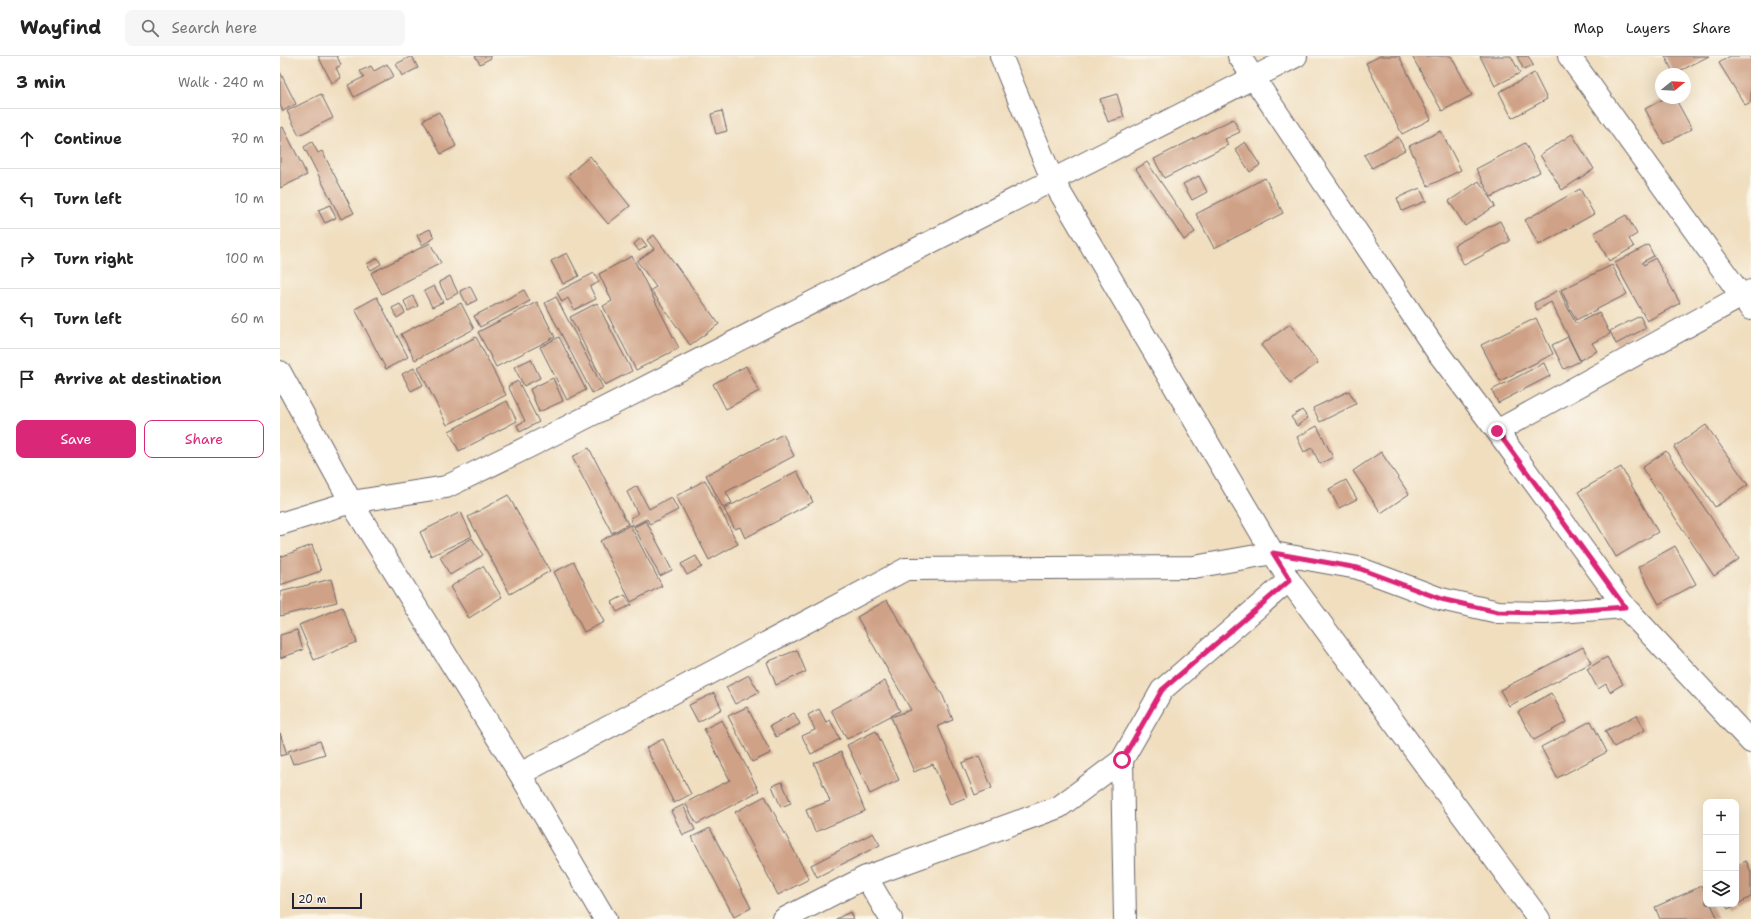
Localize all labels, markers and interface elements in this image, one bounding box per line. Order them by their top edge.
search box [125,10,405,46]
text: Wayfind [20,15,101,40]
icon: search [139,17,161,39]
text: Search here [171,18,257,38]
text: Map [1574,19,1604,37]
text: Layers [1626,19,1670,37]
text: Share [1692,19,1731,37]
north arrow [1655,68,1691,104]
text: 3 min [16,71,66,93]
text: Walk · 240 m [178,74,264,91]
icon: ahead [16,128,38,150]
text: Continue [54,129,122,149]
text: 70 m [230,130,264,147]
icon: left [16,188,38,210]
text: Turn left [54,189,122,209]
text: 10 m [234,190,264,207]
icon: right [16,248,38,270]
text: Turn right [54,249,134,269]
text: 100 m [225,250,264,267]
icon: left [16,308,38,330]
text: Turn left [54,309,122,329]
text: 60 m [231,310,264,327]
icon: arrive [16,368,38,390]
text: Arrive at destination [54,369,222,389]
button: Save [16,420,136,458]
button: Share [144,420,264,458]
route end [1488,422,1506,440]
route start [1113,751,1131,769]
map controls [1703,799,1739,907]
button: + [1703,799,1739,835]
button: − [1703,835,1739,871]
button: layers [1703,871,1739,907]
scale bar [292,891,362,910]
text: 20 m [298,892,326,907]

